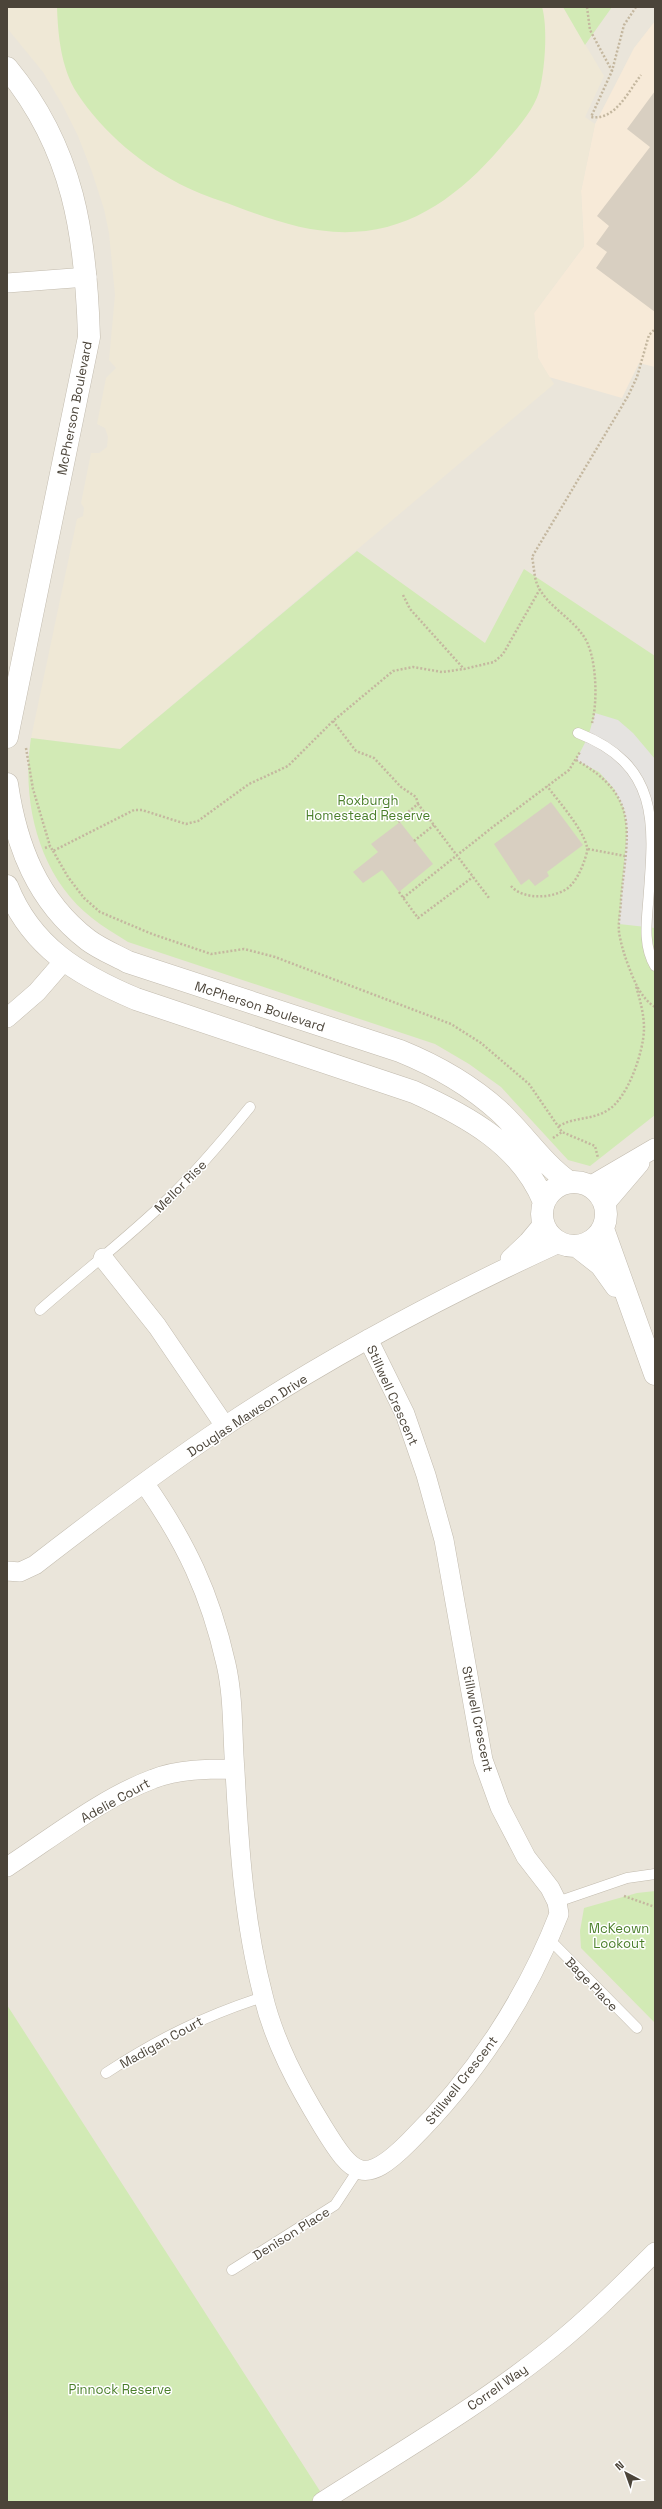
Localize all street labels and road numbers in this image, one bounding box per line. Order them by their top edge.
street label: McPherson Boulevard [53,340,96,476]
street label: McPherson Boulevard [193,977,327,1036]
street label: Mellor Rise [150,1156,210,1216]
street label: Stillwell Crescent [363,1342,422,1448]
street label: Douglas Mawson Drive [184,1370,311,1461]
street label: Stillwell Crescent [458,1665,497,1774]
street label: Adelie Court [77,1774,153,1827]
street label: Bage Place [562,1954,622,2015]
street label: Madigan Court [117,2013,206,2072]
street label: Stillwell Crescent [421,2033,501,2128]
street label: Denison Place [250,2203,333,2264]
street label: Correll Way [464,2360,531,2414]

